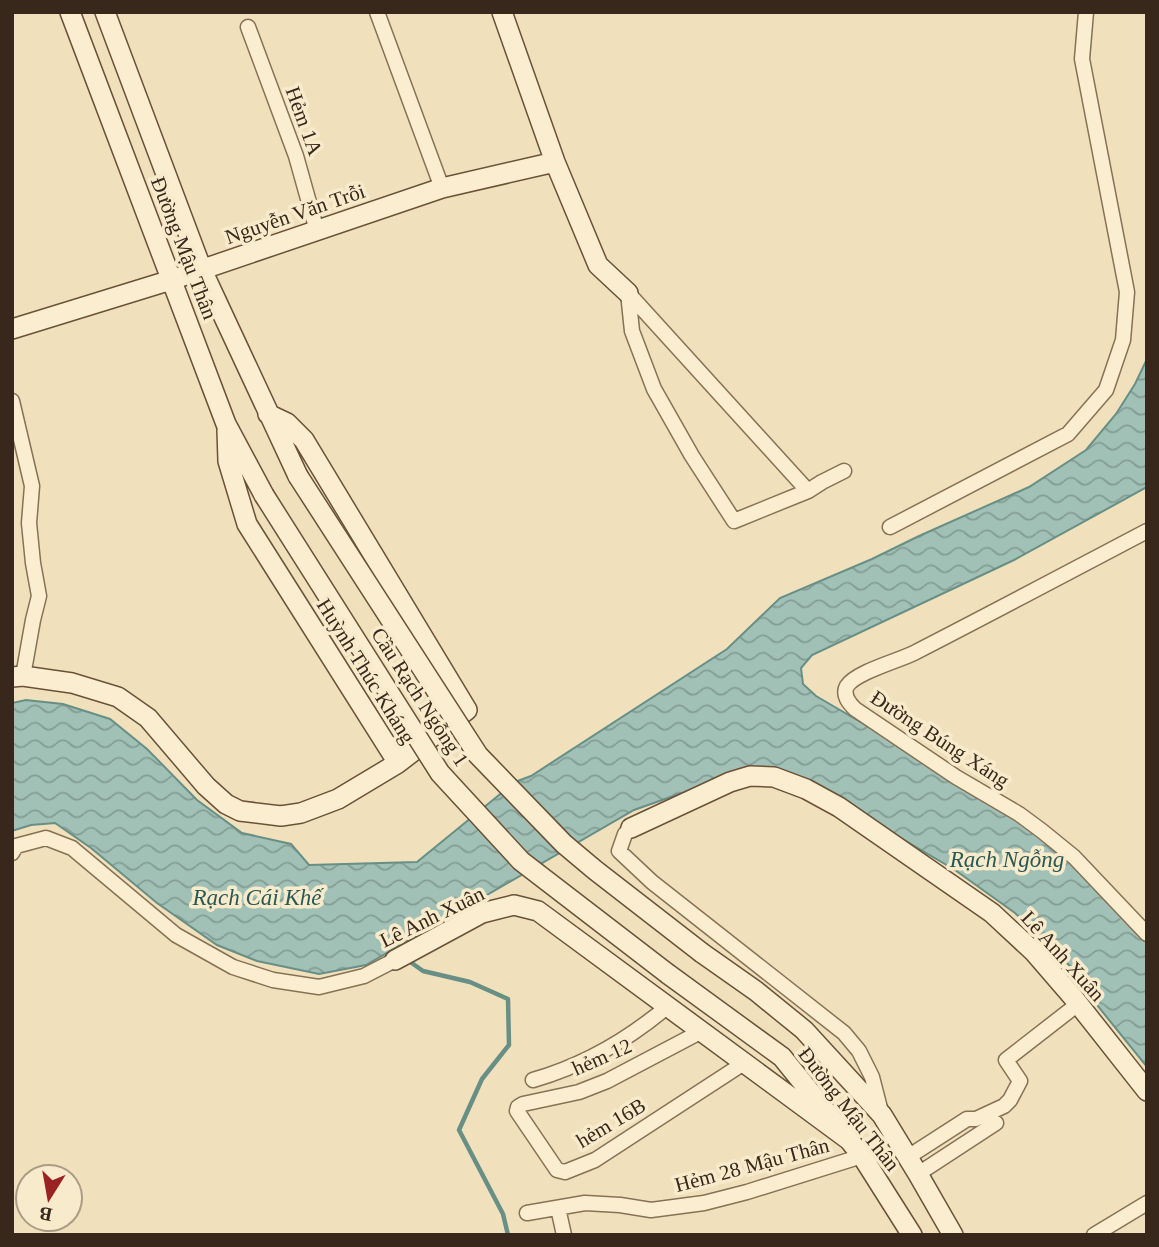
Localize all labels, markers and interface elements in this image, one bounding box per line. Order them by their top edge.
street label: Hẻm 1A [280,83,328,160]
street label: Đường Mậu Thân [146,173,222,323]
street label: Nguyễn Văn Trỗi [222,179,368,249]
street label: Huỳnh Thúc Kháng [312,594,421,748]
street label: Cầu Rạch Ngỗng 1 [366,623,474,771]
street label: Đường Búng Xáng [866,685,1014,793]
water label: Rạch Ngỗng [949,847,1064,872]
street label: Lê Anh Xuân [376,881,489,953]
water label: Rạch Cái Khế [191,885,324,910]
street label: Lê Anh Xuân [1016,906,1110,1006]
street label: hẻm 12 [569,1033,635,1081]
street label: Đường Mậu Thân [793,1042,905,1176]
street label: hẻm 16B [572,1093,650,1153]
street label: Hẻm 28 Mậu Thân [672,1133,832,1197]
north arrow [14,1163,84,1233]
text: B [37,1203,54,1226]

